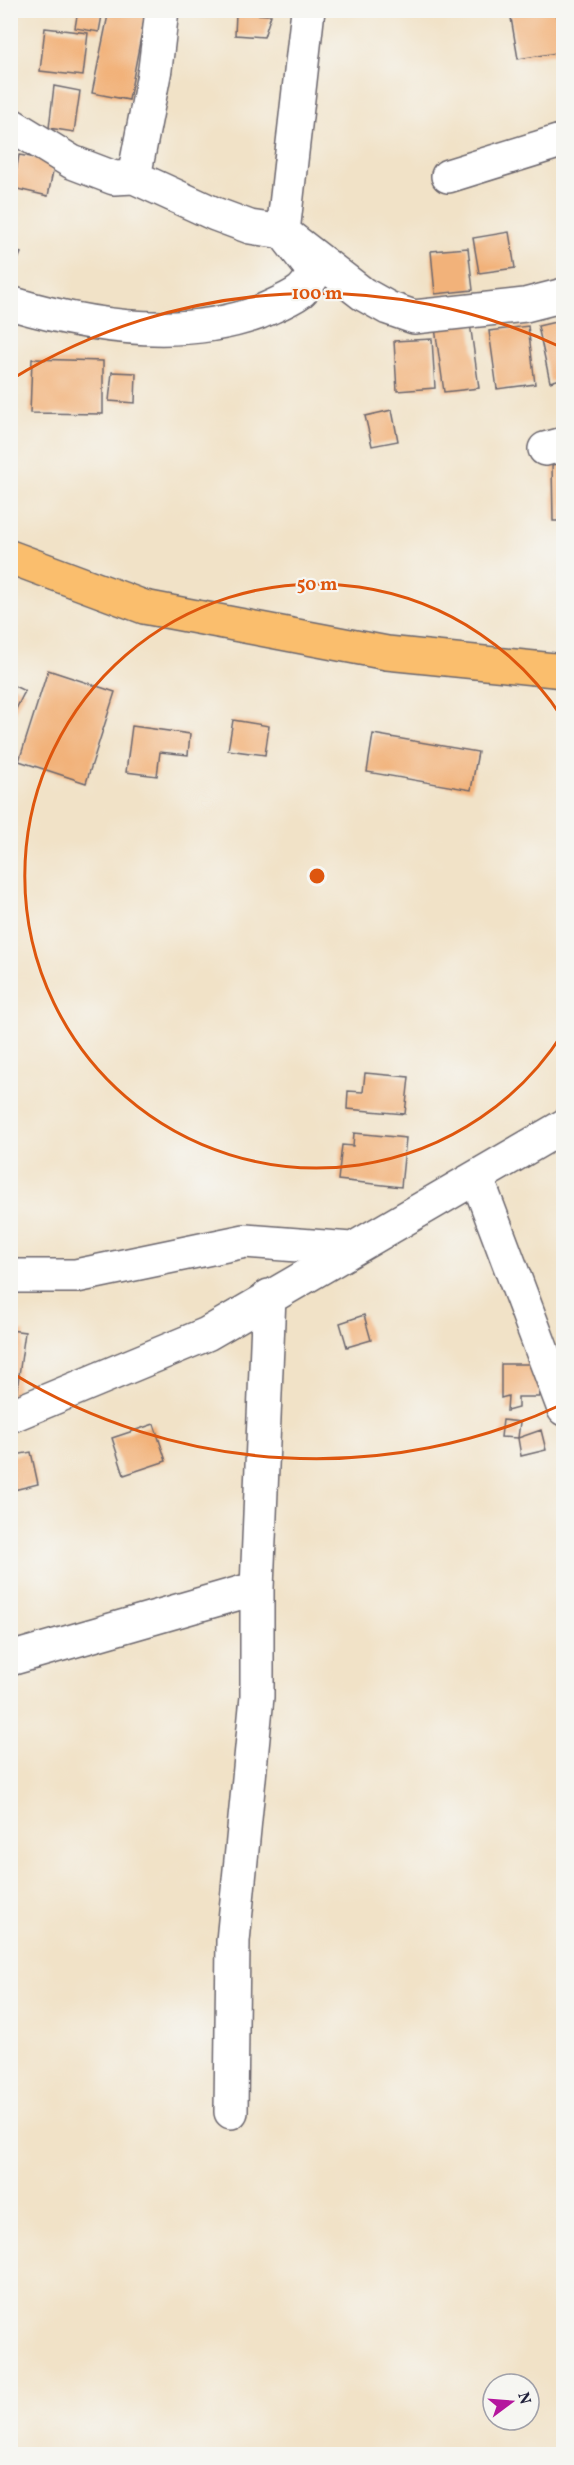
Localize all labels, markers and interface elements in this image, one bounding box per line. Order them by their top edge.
text: 100 m [292,282,342,307]
text: 50 m [297,573,337,598]
centre of rings [307,866,327,886]
north arrow [481,2372,541,2432]
text: N [511,2390,536,2407]

